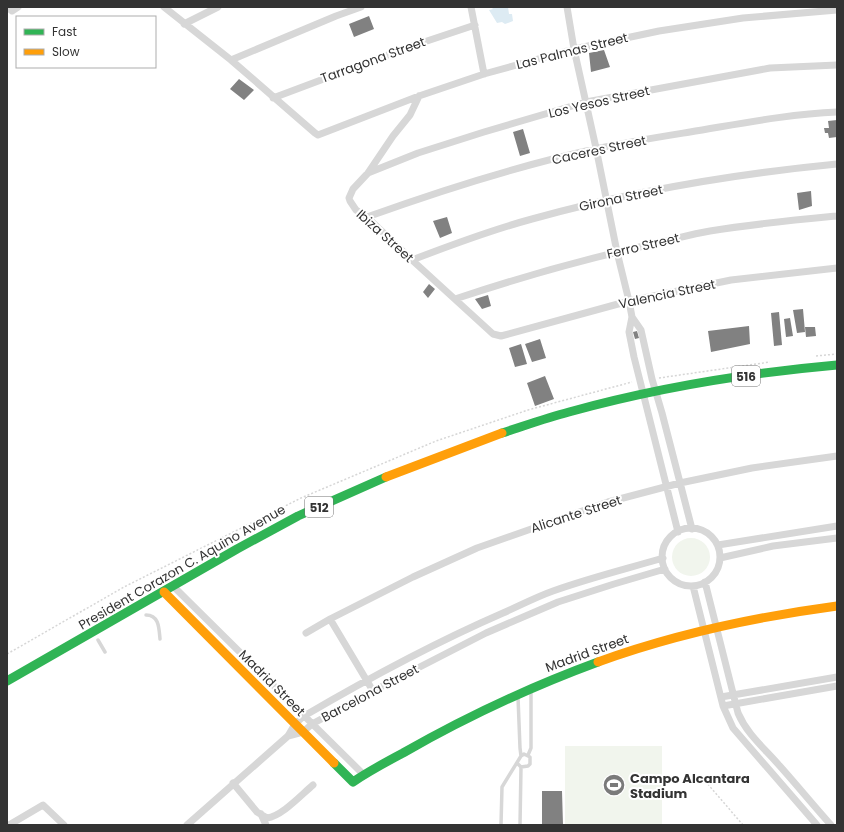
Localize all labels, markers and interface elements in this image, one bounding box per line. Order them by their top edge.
legend [16,16,156,68]
text: Fast [52,23,77,40]
street label: Las Palmas Street [514,28,630,74]
street label: Tarragona Street [318,32,428,88]
text: Slow [52,43,80,60]
street label: Los Yesos Street [547,81,652,123]
street label: Caceres Street [550,131,648,169]
street label: Girona Street [577,180,665,216]
street label: Ibiza Street [352,205,418,267]
street label: Ferro Street [605,228,682,264]
street label: Valencia Street [617,274,717,314]
road number: 516 [732,366,760,386]
street label: Alicante Street [528,490,624,538]
road number: 512 [305,497,333,517]
street label: President Corazon C. Aquino Avenue [75,500,289,634]
street label: Madrid Street [543,629,631,677]
street label: Madrid Street [234,645,310,721]
street label: Barcelona Street [318,659,422,727]
place label: Campo Alcantara Stadium [630,769,750,803]
sports icon: Campo Alcantara Stadium [601,772,627,798]

